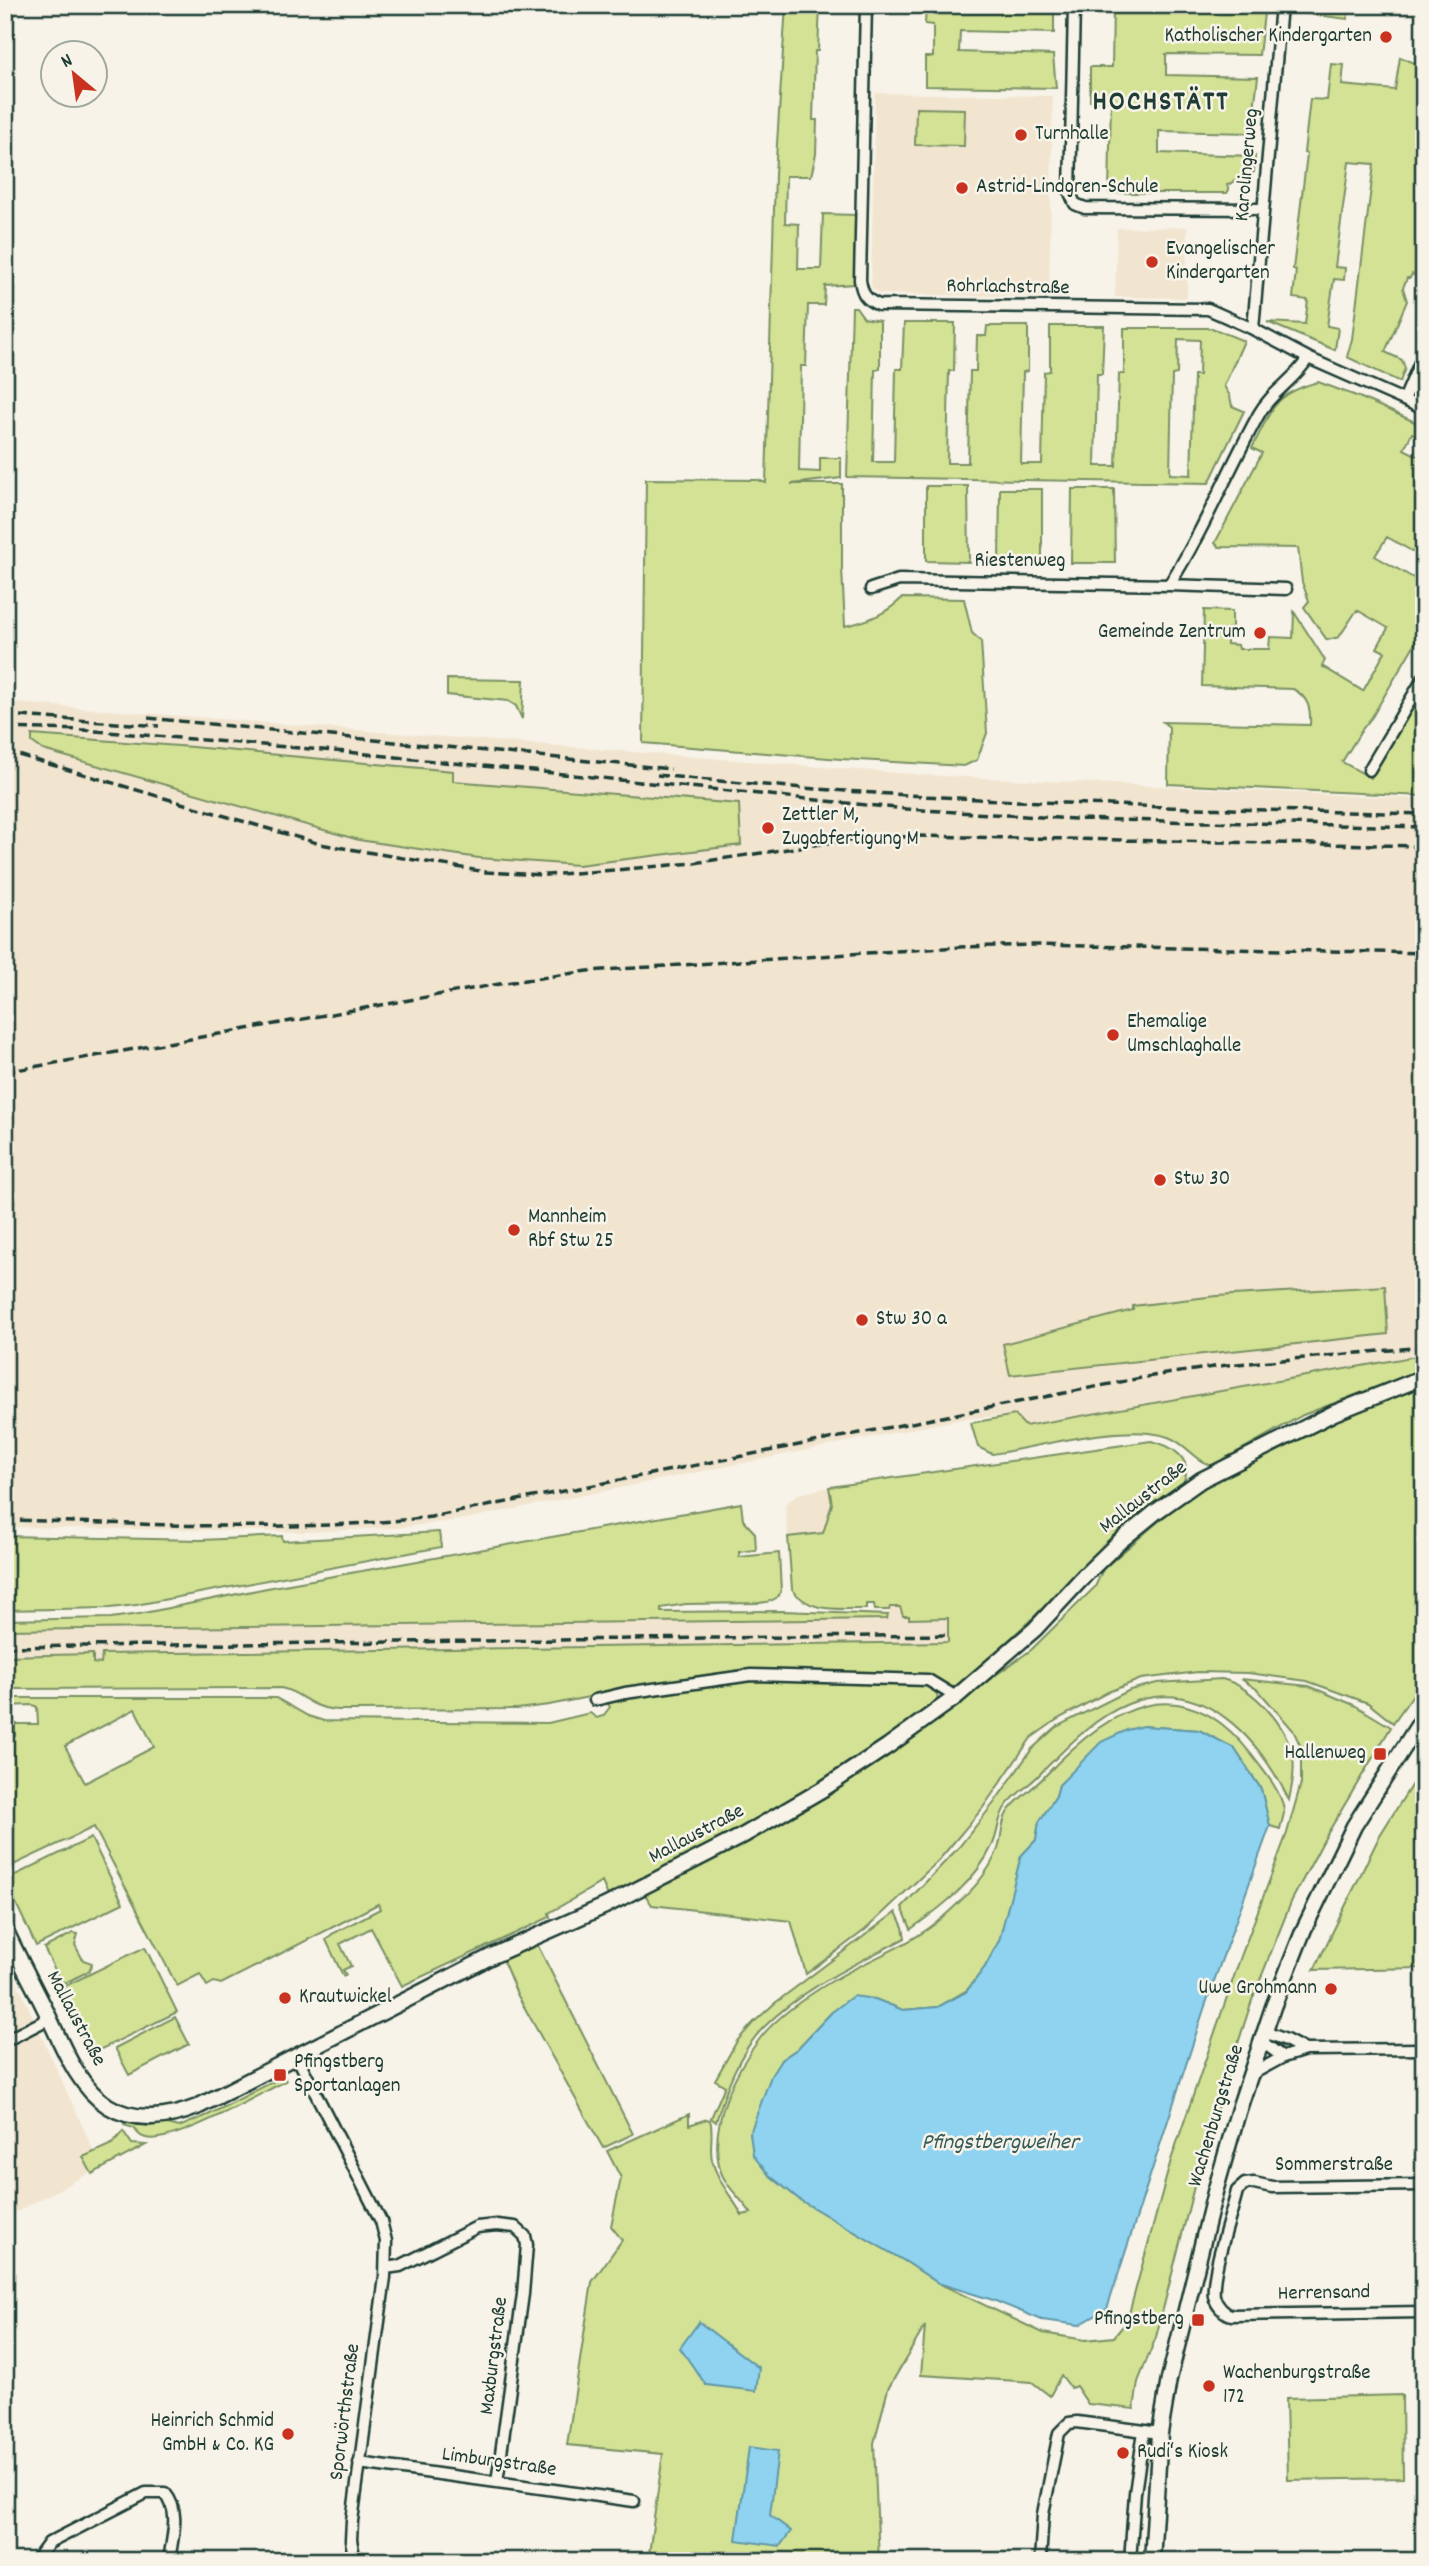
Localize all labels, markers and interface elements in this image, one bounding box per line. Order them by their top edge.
place label: Katholischer Kindergarten [1164,22,1372,52]
marker: Katholischer Kindergarten [1378,29,1394,45]
north arrow [38,38,108,108]
text: N [57,48,78,76]
district label: HOCHSTÄTT [1092,84,1230,124]
street label: Karolingerweg [1228,107,1268,223]
place label: Turnhalle [1035,120,1109,150]
marker: Turnhalle [1013,127,1029,143]
place label: Astrid-Lindgren-Schule [976,173,1158,203]
marker: Astrid-Lindgren-Schule [954,180,970,196]
place label: Evangelischer Kindergarten [1166,235,1275,289]
marker: Evangelischer Kindergarten [1144,254,1160,270]
street label: Rohrlachstraße [946,272,1070,304]
street label: Riestenweg [975,547,1065,577]
place label: Gemeinde Zentrum [1098,618,1246,648]
marker: Gemeinde Zentrum [1252,625,1268,641]
place label: Zettler M, Zugabfertigung M [782,801,919,855]
marker: Zettler M, Zugabfertigung M [760,820,776,836]
place label: Ehemalige Umschlaghalle [1127,1008,1241,1062]
marker: Ehemalige Umschlaghalle [1105,1027,1121,1043]
place label: Stw 30 [1174,1165,1230,1195]
marker: Stw 30 [1152,1172,1168,1188]
place label: Mannheim Rbf Stw 25 [528,1203,614,1257]
marker: Mannheim Rbf Stw 25 [506,1222,522,1238]
place label: Stw 30 a [876,1305,948,1335]
marker: Stw 30 a [854,1312,870,1328]
street label: Mallaustraße [1094,1454,1194,1542]
place label: Hallenweg [1284,1739,1366,1769]
marker: Hallenweg [1372,1746,1388,1762]
street label: Mallaustraße [644,1797,750,1873]
street label: Mallaustraße [37,1966,113,2072]
place label: Uwe Grohmann [1198,1974,1317,2004]
marker: Uwe Grohmann [1323,1981,1339,1997]
place label: Krautwickel [299,1983,392,2013]
marker: Krautwickel [277,1990,293,2006]
street label: Wachenburgstraße [1181,2041,1253,2191]
place label: Pfingstberg Sportanlagen [294,2048,400,2102]
marker: Pfingstberg Sportanlagen [272,2067,288,2083]
water label: Pfingstbergweiher [922,2127,1081,2160]
street label: Sommerstraße [1275,2151,1393,2181]
street label: Herrensand [1277,2278,1371,2310]
street label: Maxburgstraße [473,2295,517,2417]
place label: Pfingstberg [1094,2305,1184,2335]
marker: Pfingstberg [1190,2312,1206,2328]
street label: Sporwörthstraße [323,2342,369,2482]
place label: Wachenburgstraße 172 [1223,2359,1370,2413]
marker: Wachenburgstraße 172 [1201,2378,1217,2394]
place label: Heinrich Schmid GmbH & Co. KG [151,2407,274,2461]
marker: Heinrich Schmid GmbH & Co. KG [280,2426,296,2442]
place label: Rudi‘s Kiosk [1137,2438,1228,2468]
street label: Limburgstraße [440,2440,558,2486]
marker: Rudi‘s Kiosk [1115,2445,1131,2461]

